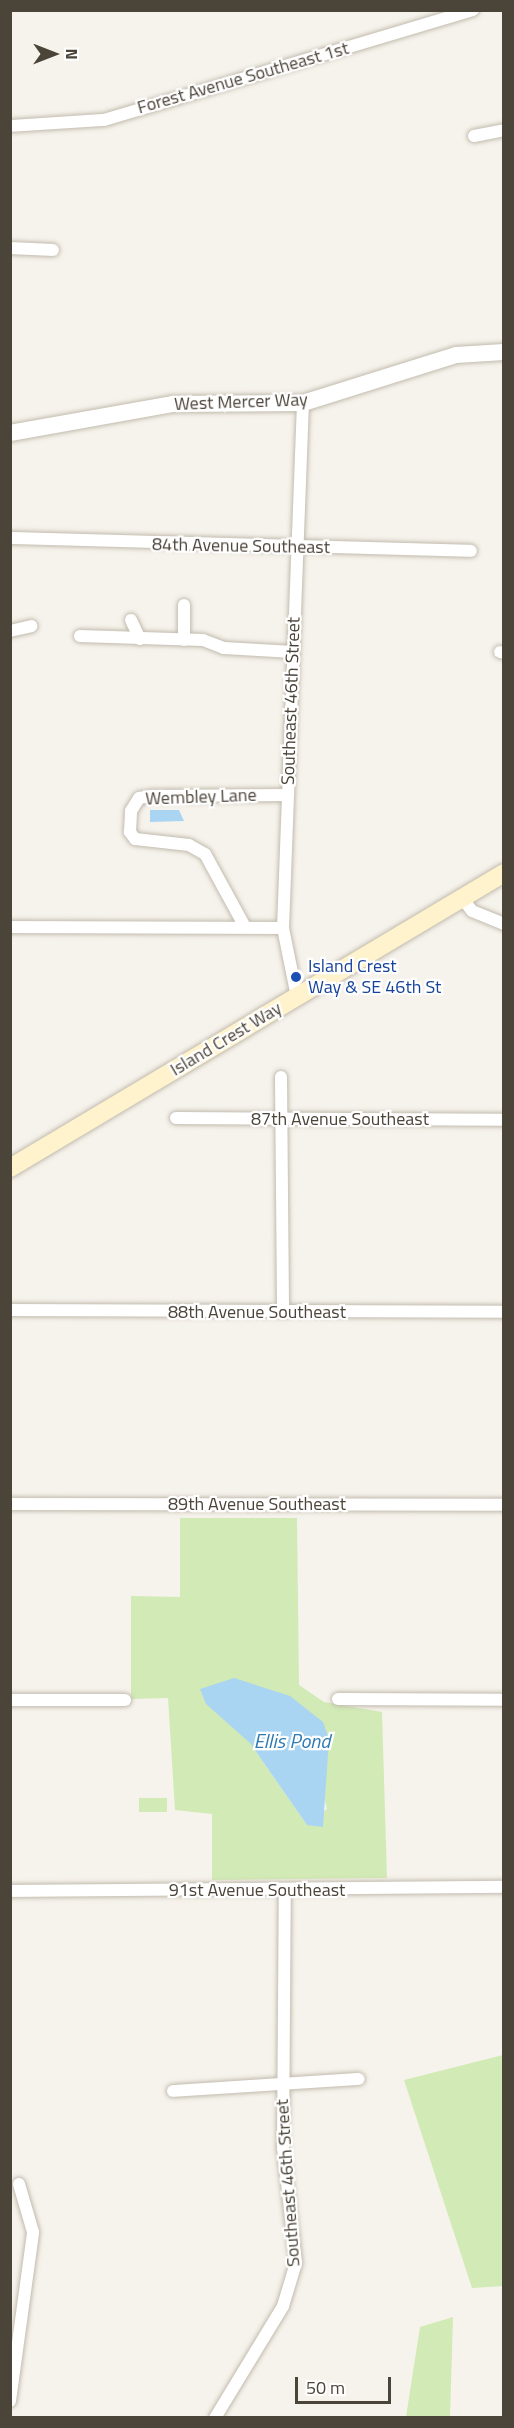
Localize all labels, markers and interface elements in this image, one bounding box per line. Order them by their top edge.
north arrow [24,24,84,84]
street label: Forest Avenue Southeast 1st [135,37,351,119]
text: N [60,48,84,60]
street label: West Mercer Way [174,389,308,415]
street label: 84th Avenue Southeast [152,534,330,558]
street label: Southeast 46th Street [277,617,305,785]
street label: Wembley Lane [145,784,257,810]
place label: Island Crest Way & SE 46th St [308,956,441,998]
marker: Island Crest Way & SE 46th St [289,970,303,984]
street label: Island Crest Way [166,997,286,1081]
street label: 87th Avenue Southeast [251,1108,429,1130]
street label: 88th Avenue Southeast [168,1301,346,1323]
street label: 89th Avenue Southeast [168,1493,346,1515]
water label: Ellis Pond [254,1728,330,1752]
street label: 91st Avenue Southeast [169,1879,345,1901]
street label: Southeast 46th Street [271,2098,305,2268]
scale bar [298,2365,394,2403]
text: 50 m [306,2374,345,2401]

